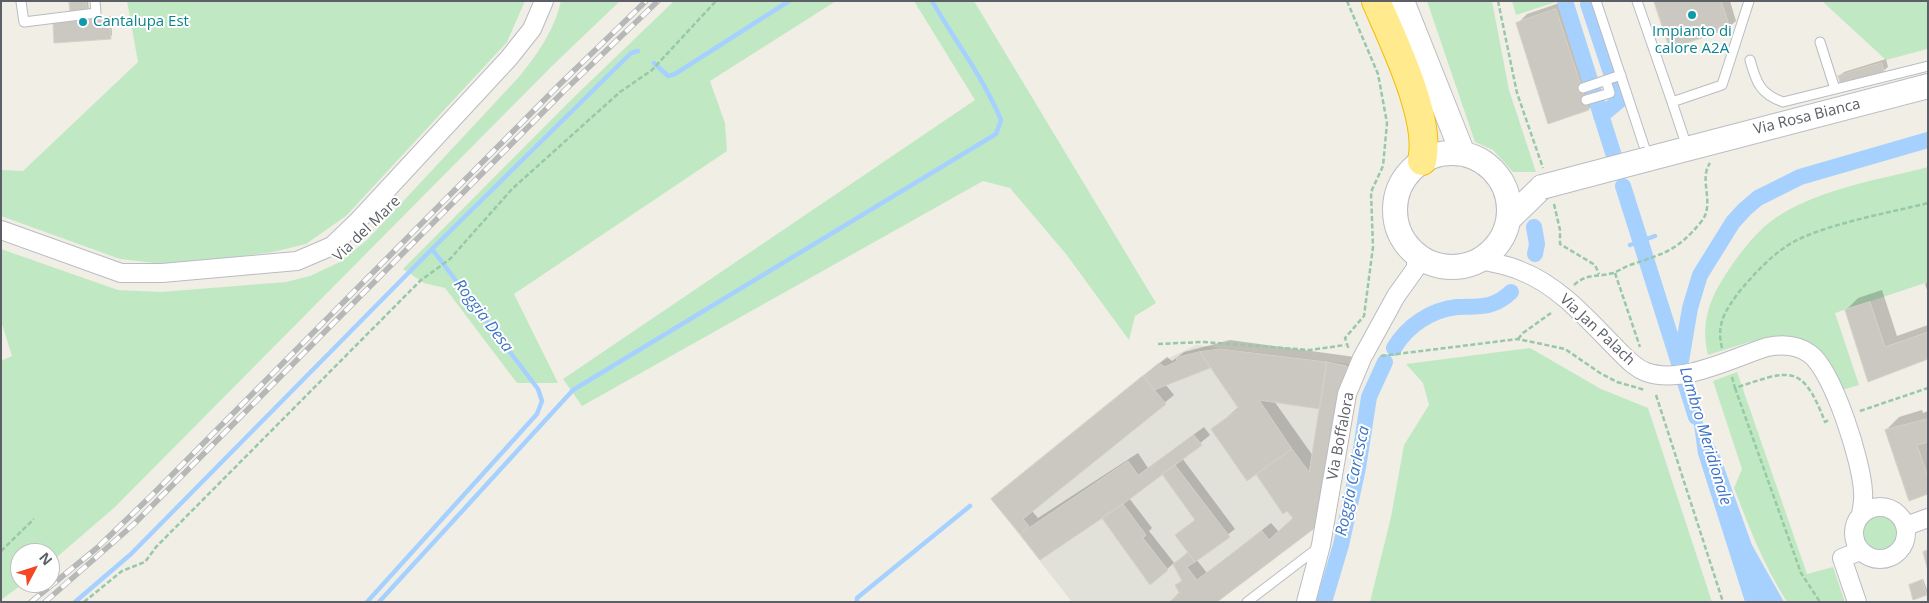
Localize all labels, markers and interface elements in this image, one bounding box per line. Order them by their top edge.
marker: Impianto di calore A2A [1686,9,1698,21]
place label: Cantalupa Est [93,13,189,31]
marker: Cantalupa Est [77,16,89,28]
place label: Impianto di calore A2A [1652,23,1732,58]
street label: Via Rosa Bianca [1752,95,1862,139]
street label: Via del Mare [330,192,404,266]
water label: Roggia Desa [449,276,517,356]
street label: Via Jan Palach [1556,291,1638,369]
water label: Lambro Meridionale [1675,364,1735,508]
street label: Via Boffalora [1324,390,1358,482]
water label: Roggia Carlesca [1332,424,1374,538]
north arrow [10,543,60,593]
text: N [35,548,57,569]

